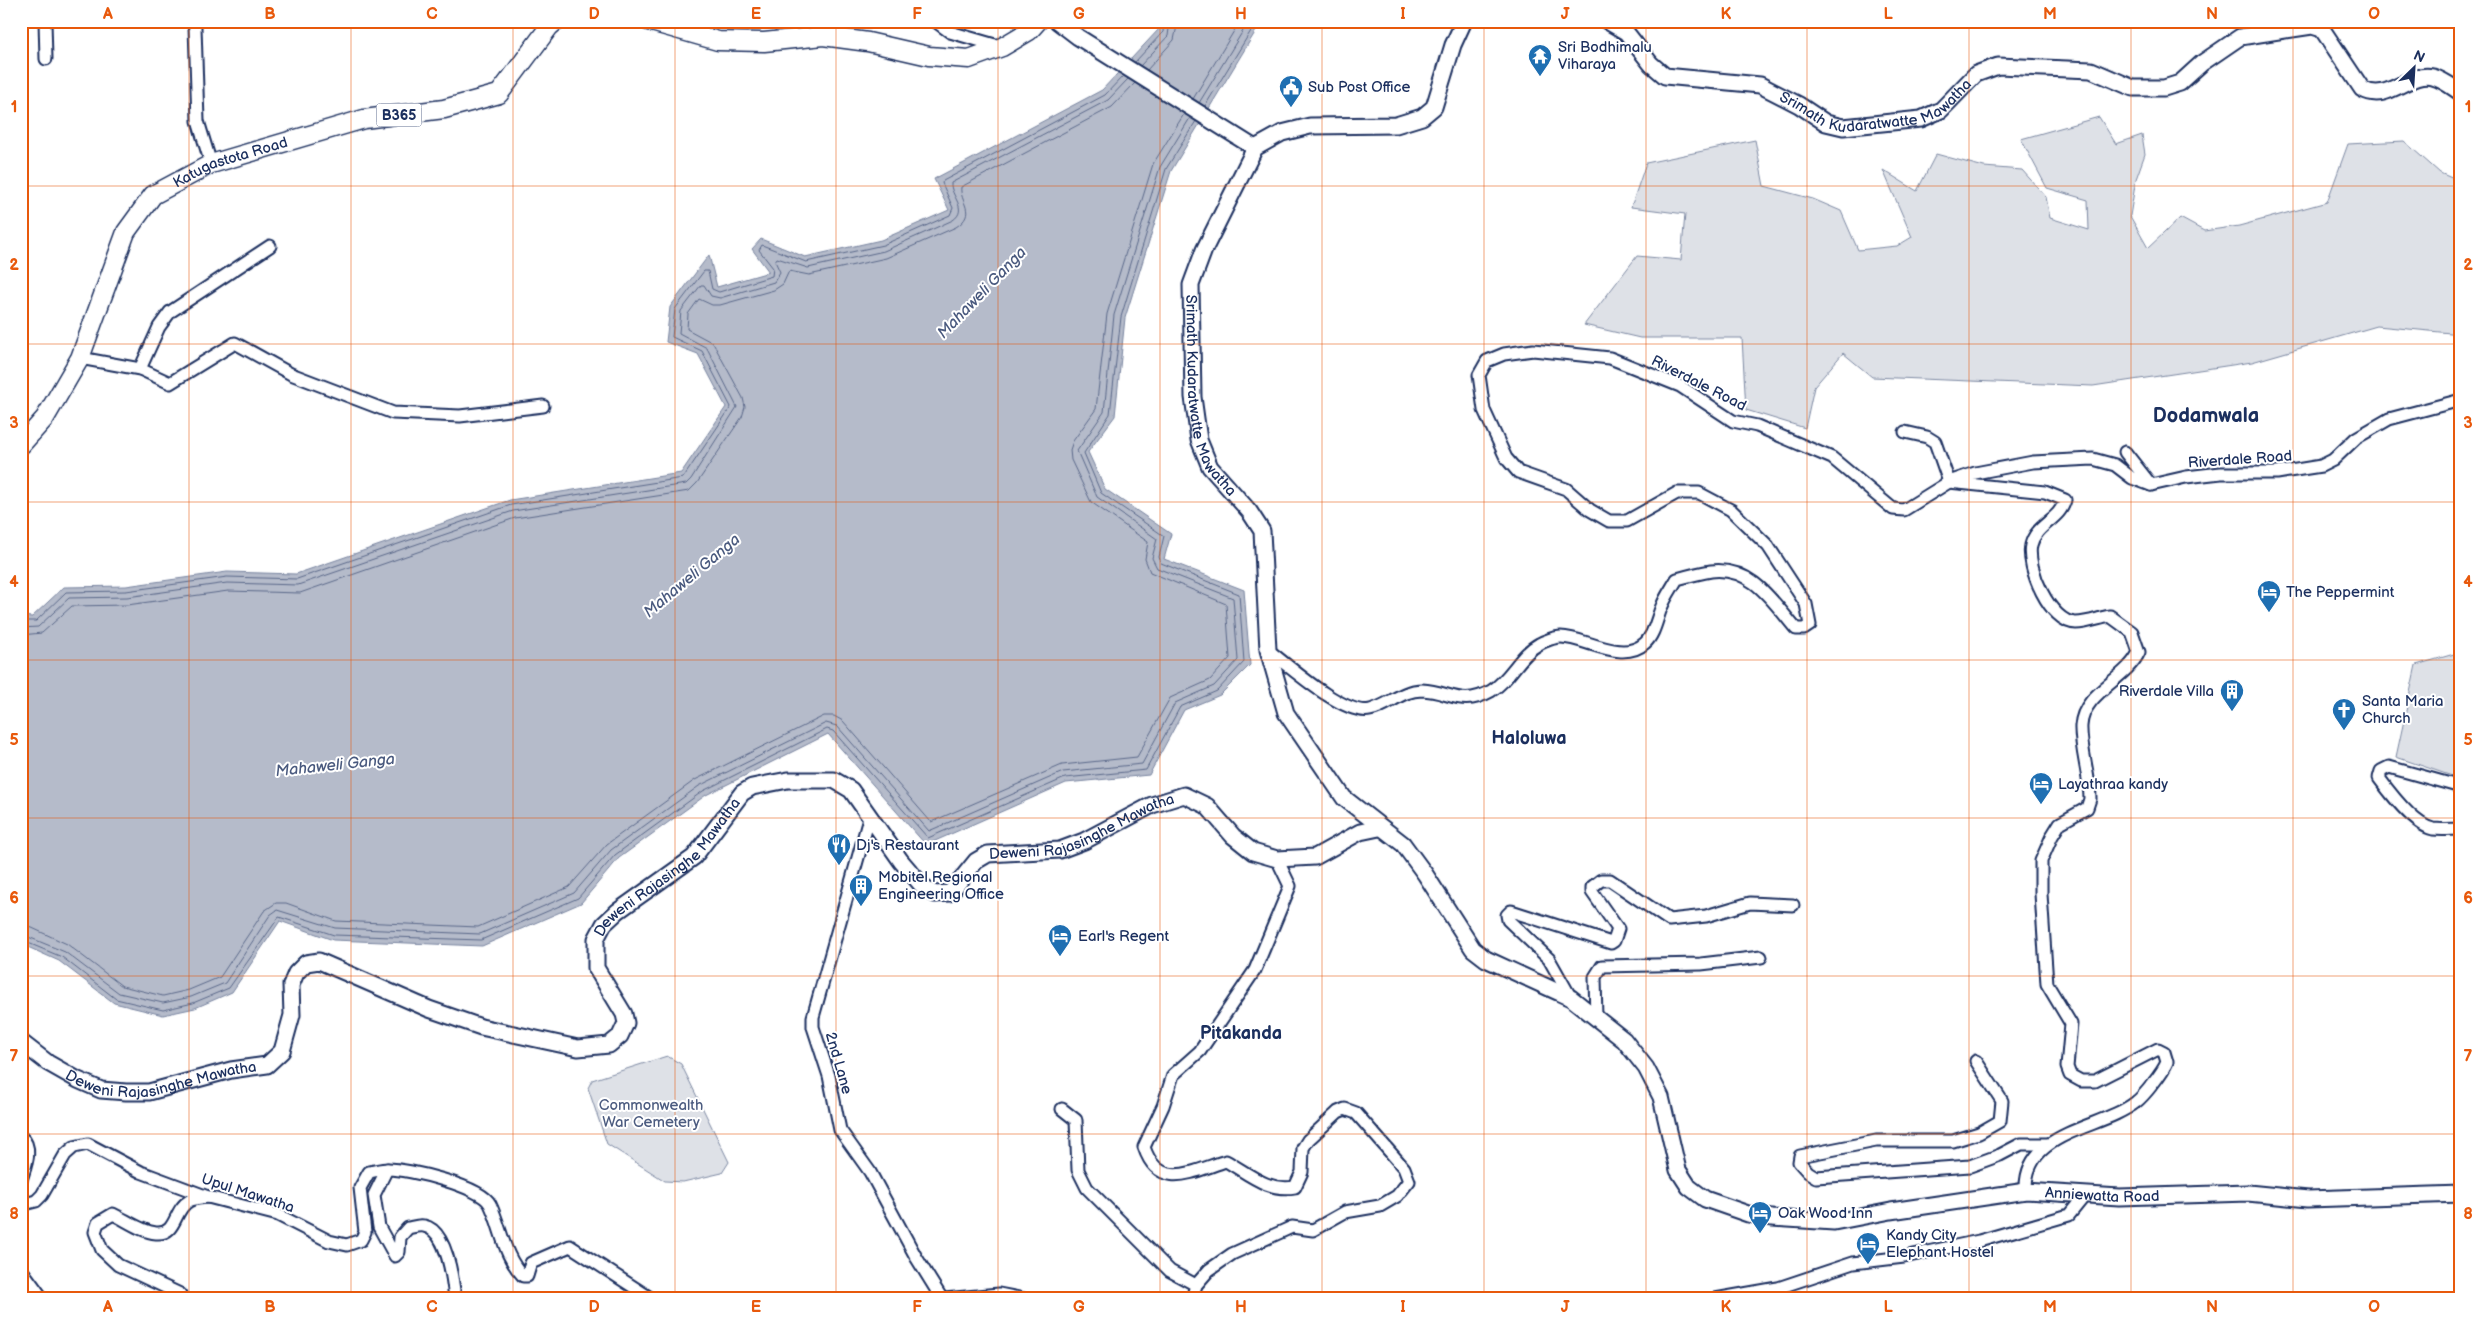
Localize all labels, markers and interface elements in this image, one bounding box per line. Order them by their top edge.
text: A [102,5,113,24]
text: B [264,5,276,24]
text: C [426,5,438,24]
text: D [588,5,600,24]
text: E [751,5,761,24]
text: F [912,5,922,24]
text: G [1073,5,1085,24]
text: H [1235,5,1247,24]
text: I [1400,5,1406,24]
text: J [1561,5,1570,24]
text: K [1721,5,1732,24]
text: L [1883,5,1893,24]
text: M [2043,5,2057,24]
text: N [2206,5,2218,24]
text: O [2368,5,2380,24]
place label: Sri Bodhimalu Viharaya [1558,38,1652,74]
north arrow [2390,42,2440,92]
temple icon: Sri Bodhimalu Viharaya [1527,43,1553,77]
text: N [2411,47,2428,67]
street label: Srimath Kudaratwatte Mawatha [1769,66,1981,102]
public building icon: Sub Post Office [1278,74,1304,108]
text: Srimath Kudaratwatte Mawatha [1776,75,1976,137]
place label: Sub Post Office [1308,78,1410,97]
text: 1 [11,98,17,117]
text: 1 [2465,98,2471,117]
road number: B365 [376,104,422,126]
street label: Katugastota Road [170,133,290,193]
water label: Mahaweli Ganga [934,243,1031,343]
text: 2 [9,256,19,275]
text: 2 [2463,256,2473,275]
street label: Srimath Kudaratwatte Mawatha [1181,294,1240,500]
street label: Riverdale Road [1648,351,1750,416]
district label: Dodamwala [2153,404,2259,428]
text: 3 [9,414,19,433]
text: 3 [2463,414,2473,433]
street label: Riverdale Road [2187,446,2293,473]
water label: Mahaweli Ganga [640,530,744,622]
text: 4 [9,573,19,592]
text: 4 [2463,573,2473,592]
hotel icon: The Peppermint [2256,579,2282,613]
place label: The Peppermint [2286,583,2395,602]
building icon: Riverdale Villa [2219,678,2245,712]
place label: Riverdale Villa [2119,682,2214,701]
place label: Santa Maria Church [2362,692,2444,728]
church icon: Santa Maria Church [2331,697,2357,731]
district label: Haloluwa [1492,728,1567,749]
text: 5 [9,731,19,750]
text: 5 [2463,731,2473,750]
water label: Mahaweli Ganga [274,750,396,781]
hotel icon: Layathraa kandy [2028,771,2054,805]
place label: Layathraa kandy [2058,775,2168,794]
street label: Deweni Rajasinghe Mawatha [988,790,1177,864]
street label: Deweni Rajasinghe Mawatha [590,794,745,940]
restaurant icon: Dj's Restaurant [826,832,852,866]
place label: Dj's Restaurant [856,836,959,855]
place label: Mobitel Regional Engineering Office [878,868,1004,904]
building icon: Mobitel Regional Engineering Office [848,873,874,907]
text: 6 [9,889,19,908]
text: 6 [2463,889,2473,908]
hotel icon: Earl's Regent [1047,923,1073,957]
place label: Earl's Regent [1078,927,1170,946]
district label: Pitakanda [1200,1023,1282,1044]
street label: 2nd Lane [821,1030,856,1097]
text: 7 [10,1047,19,1066]
text: 7 [2464,1047,2473,1066]
street label: Deweni Rajasinghe Mawatha [62,1058,258,1102]
park label: Commonwealth War Cemetery [599,1096,703,1132]
street label: Upul Mawatha [199,1170,297,1217]
street label: Anniewatta Road [2044,1183,2160,1207]
hotel icon: Oak Wood Inn [1747,1200,1773,1234]
place label: Oak Wood Inn [1778,1204,1873,1223]
text: 8 [9,1205,19,1224]
text: 8 [2463,1205,2473,1224]
place label: Kandy City Elephant Hostel [1886,1226,1994,1262]
hotel icon: Kandy City Elephant Hostel [1855,1231,1881,1265]
text: A [102,1298,113,1317]
text: B [264,1298,276,1317]
text: C [426,1298,438,1317]
text: D [588,1298,600,1317]
text: E [751,1298,761,1317]
text: F [912,1298,922,1317]
text: G [1073,1298,1085,1317]
text: H [1235,1298,1247,1317]
text: I [1400,1298,1406,1317]
text: J [1561,1298,1570,1317]
text: K [1721,1298,1732,1317]
text: L [1883,1298,1893,1317]
text: M [2043,1298,2057,1317]
text: N [2206,1298,2218,1317]
text: O [2368,1298,2380,1317]

